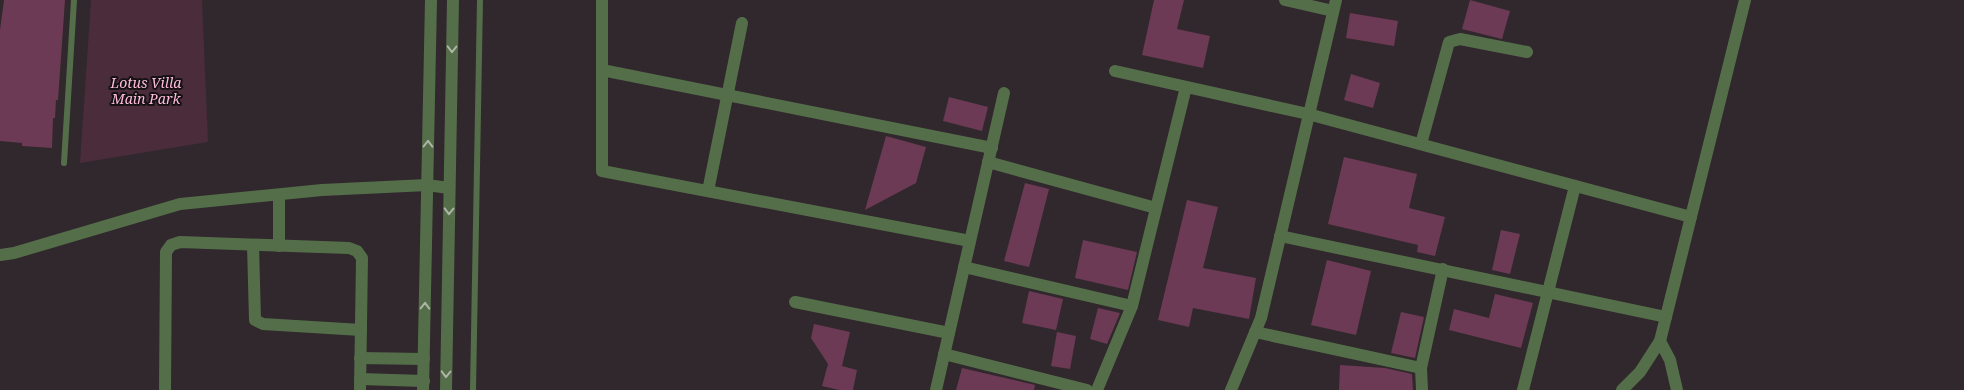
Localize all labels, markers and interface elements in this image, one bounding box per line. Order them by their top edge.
one-way arrow [447,45,458,53]
park label: Lotus Villa Main Park [110,73,182,108]
one-way arrow [423,140,433,148]
one-way arrow [444,208,454,215]
one-way arrow [420,302,430,310]
one-way arrow [441,370,451,378]

